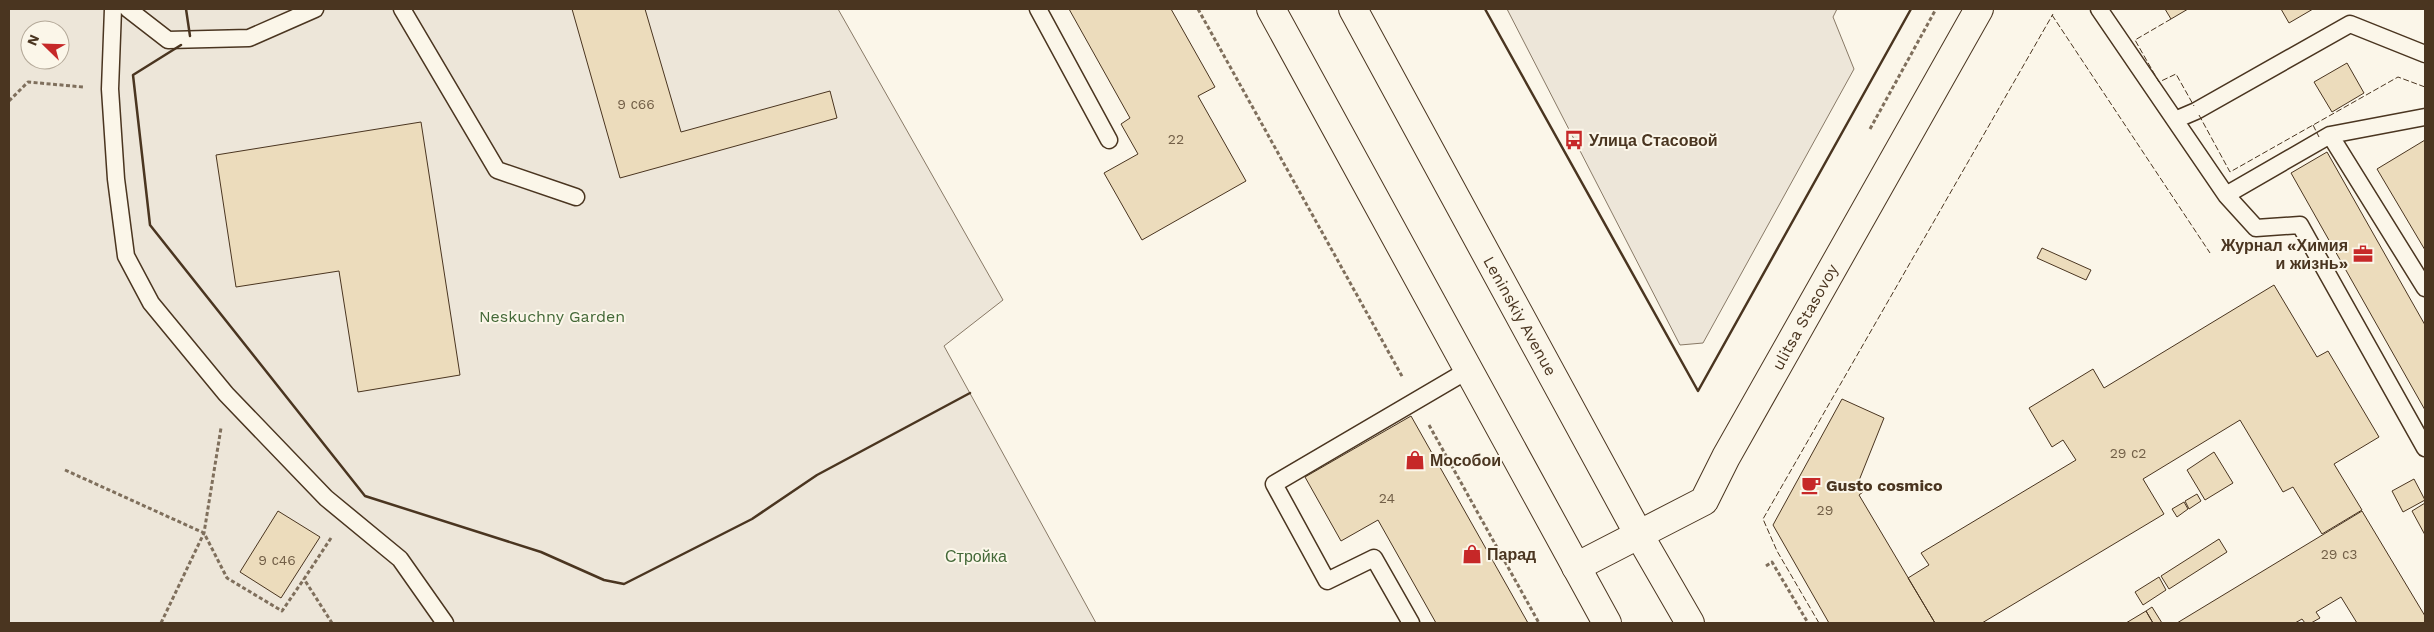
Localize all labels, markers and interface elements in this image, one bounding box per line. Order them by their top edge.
north arrow [20,20,70,70]
text: N [24,32,42,48]
house number: 9 с66 [617,96,655,112]
bus stop icon: Улица Стасовой [1563,129,1585,151]
house number: 22 [1168,131,1184,147]
place label: Улица Стасовой [1589,131,1718,150]
place label: Журнал «Химия и жизнь» [2220,236,2348,273]
office icon: Журнал «Химия и жизнь» [2352,243,2374,265]
street label: Leninskiy Avenue [1479,253,1561,379]
street label: ulitsa Stasovoy [1768,260,1842,373]
park label: Neskuchny Garden [479,307,625,326]
house number: 29 с2 [2110,445,2146,461]
shop icon: Мособои [1404,449,1426,471]
place label: Мособои [1430,451,1501,470]
cafe icon: Gusto cosmico [1800,474,1822,496]
place label: Gusto cosmico [1826,476,1943,495]
house number: 24 [1379,490,1395,506]
house number: 29 [1817,502,1833,518]
shop icon: Парад [1461,543,1483,565]
place label: Парад [1487,545,1536,564]
house number: 29 с3 [2321,546,2357,562]
park label: Стройка [945,547,1007,566]
house number: 9 с46 [258,552,296,568]

